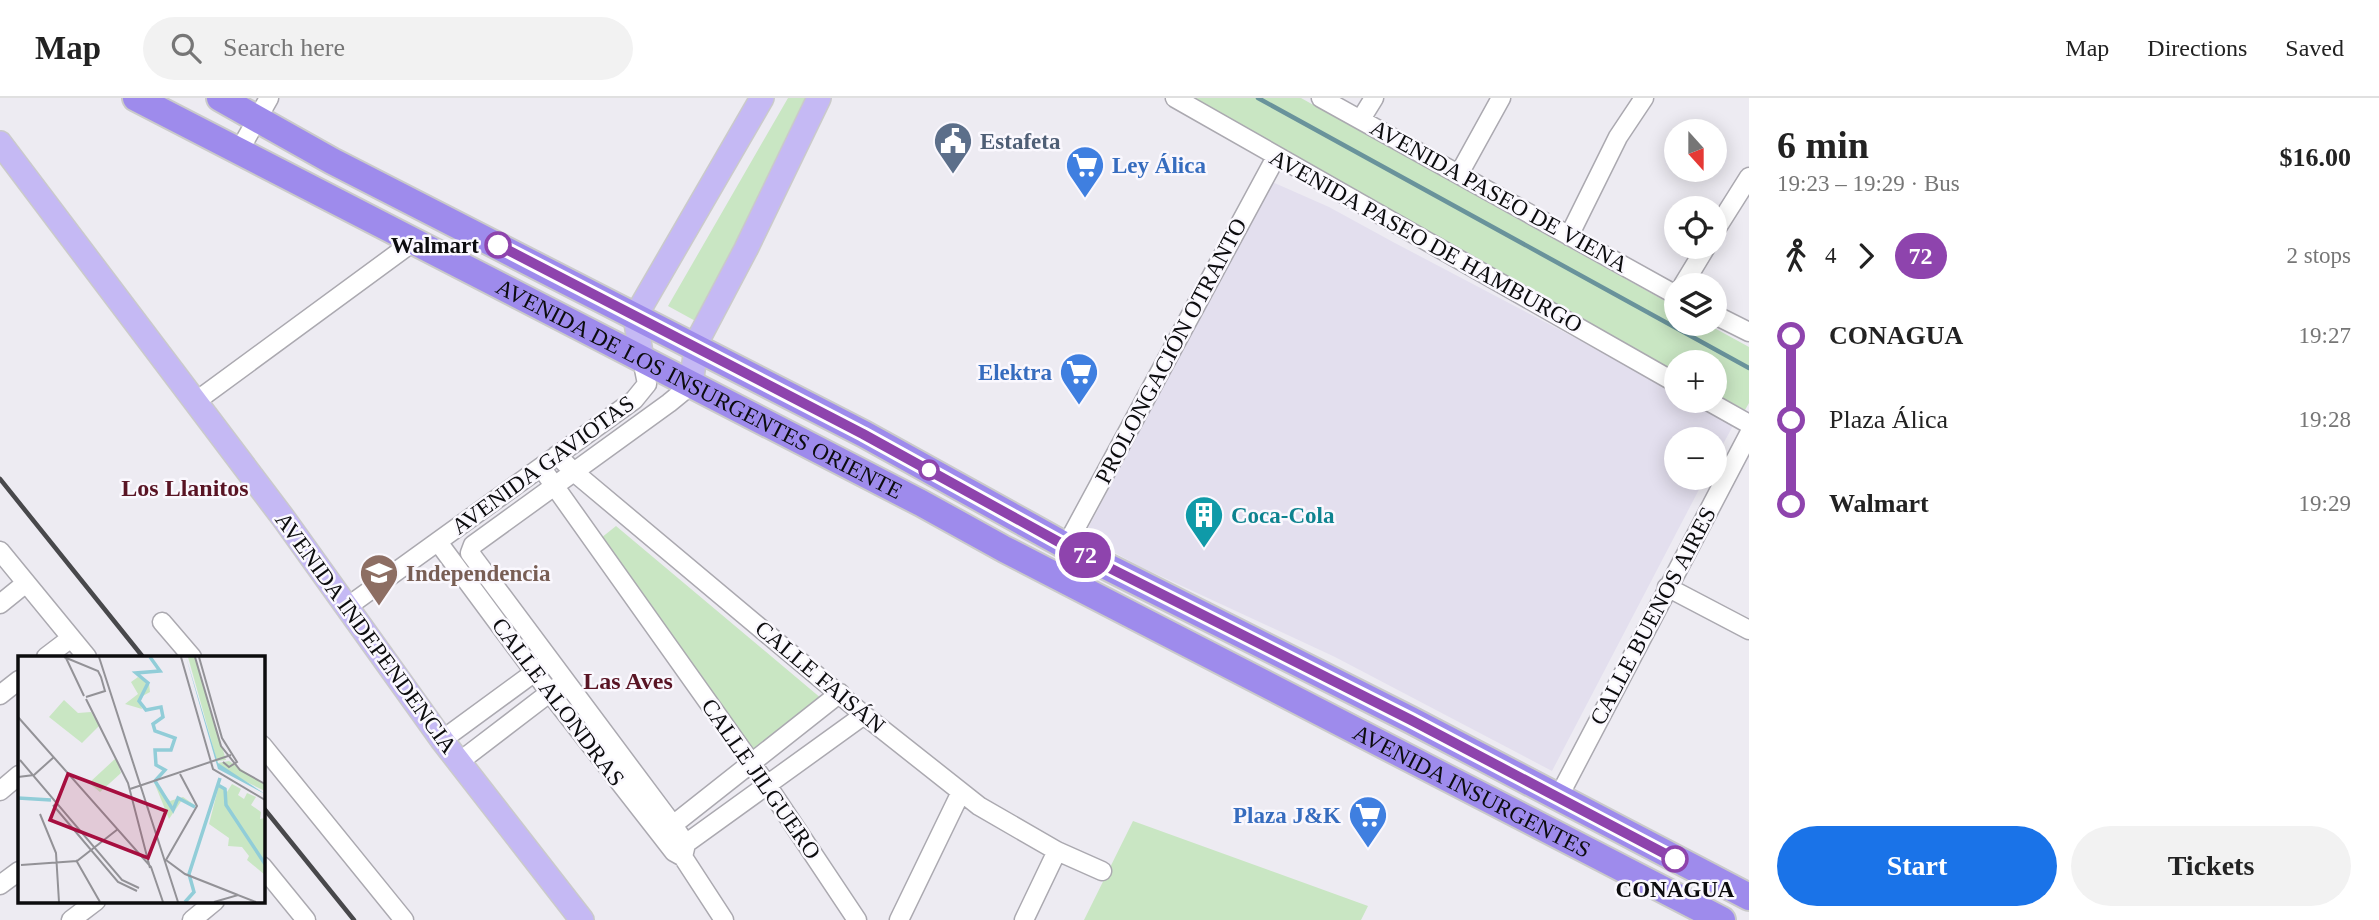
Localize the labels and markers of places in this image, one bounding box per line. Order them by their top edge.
public building icon: Estafeta [932,120,974,175]
place label: Estafeta [980,129,1061,154]
supermarket icon: Ley Álica [1064,144,1106,199]
place label: Ley Álica [1112,153,1206,178]
marker: Walmart [485,232,511,258]
place label: Walmart [391,233,479,258]
supermarket icon: Elektra [1058,351,1100,406]
place label: Elektra [978,360,1052,385]
unlabelled marker [919,460,939,480]
building icon: Coca-Cola [1183,494,1225,549]
place label: Coca-Cola [1231,503,1335,528]
school or university icon: Independencia [358,552,400,607]
place label: Independencia [406,561,551,586]
supermarket icon: Plaza J&K [1347,794,1389,849]
place label: Plaza J&K [1233,803,1341,828]
marker: CONAGUA [1662,846,1688,872]
place label: CONAGUA [1616,877,1735,902]

